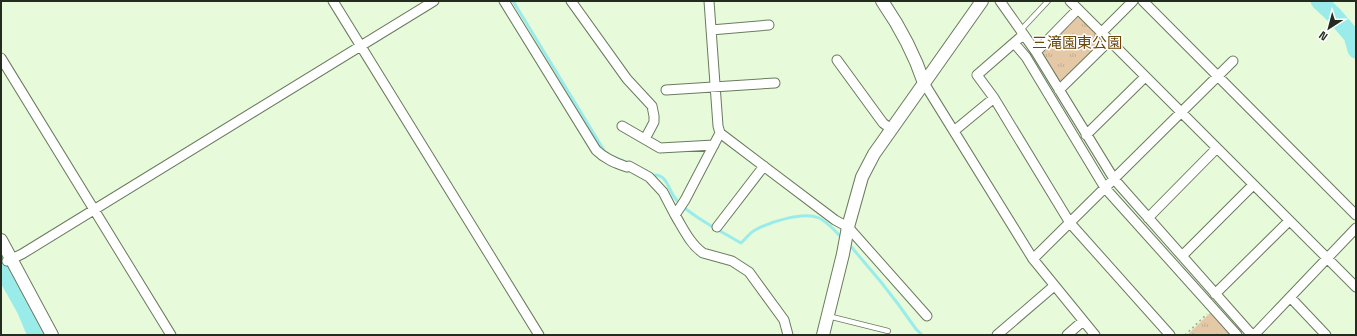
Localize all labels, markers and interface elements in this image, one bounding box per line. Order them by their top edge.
north arrow [1309,8,1349,48]
text: N [1316,28,1330,44]
park label: 三滝園東公園 [1032,33,1122,52]

